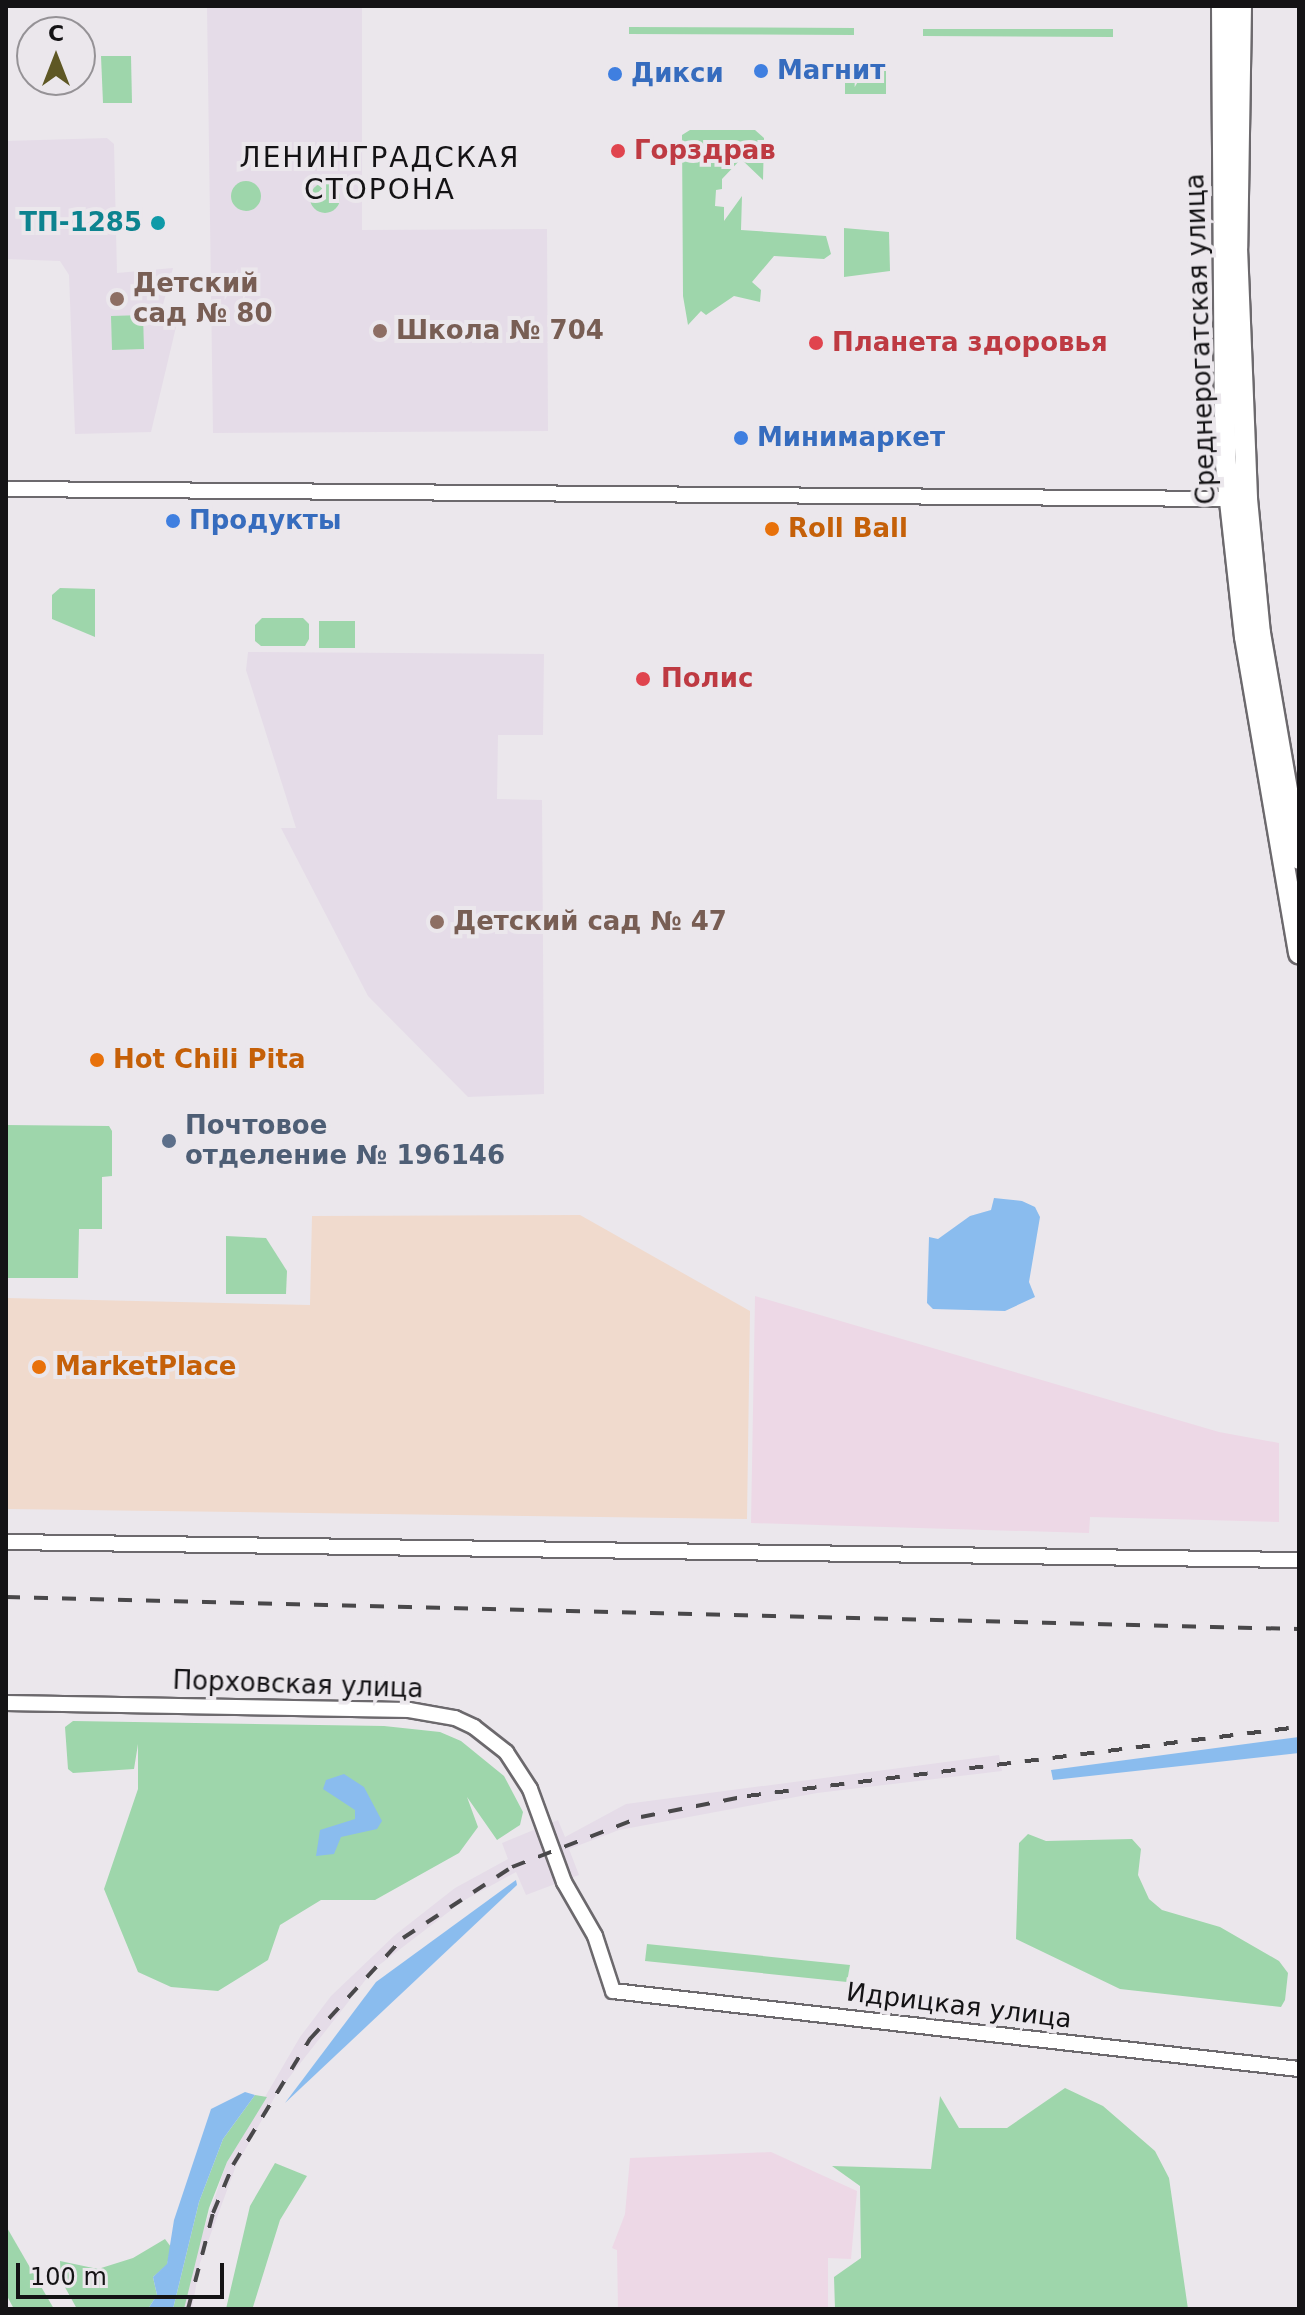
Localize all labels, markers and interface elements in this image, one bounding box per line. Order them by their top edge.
north arrow [16,16,96,96]
text: С [48,21,64,46]
place label: Магнит [777,55,885,87]
place label: Дикси [631,58,724,90]
marker: Магнит [752,62,770,80]
marker: Дикси [606,65,624,83]
place label: Горздрав [634,135,776,167]
district label: ЛЕНИНГРАДСКАЯ СТОРОНА [240,141,520,207]
marker: Горздрав [609,142,627,160]
street label: Среднерогатская улица [1180,173,1222,505]
place label: ТП-1285 [19,207,142,239]
marker: ТП-1285 [149,214,167,232]
place label: Детский сад № 80 [133,268,273,330]
marker: Детский сад № 80 [108,290,126,308]
place label: Школа № 704 [396,315,604,347]
marker: Школа № 704 [371,322,389,340]
place label: Планета здоровья [832,327,1108,359]
marker: Планета здоровья [807,334,825,352]
place label: Минимаркет [757,422,945,454]
marker: Минимаркет [732,429,750,447]
place label: Продукты [189,505,341,537]
marker: Продукты [164,512,182,530]
place label: Roll Ball [788,513,908,545]
marker: Roll Ball [763,520,781,538]
place label: Полис [661,663,753,695]
marker: Полис [632,668,654,690]
place label: Детский сад № 47 [453,906,727,938]
marker: Детский сад № 47 [428,913,446,931]
place label: Hot Chili Pita [113,1044,305,1076]
marker: Hot Chili Pita [88,1051,106,1069]
place label: Почтовое отделение № 196146 [185,1110,505,1172]
marker: Почтовое отделение № 196146 [160,1132,178,1150]
place label: MarketPlace [55,1351,236,1383]
marker: MarketPlace [30,1358,48,1376]
street label: Порховская улица [172,1665,424,1705]
street label: Идрицкая улица [845,1977,1073,2035]
scale bar [20,2247,228,2297]
text: 100 m [30,2263,107,2291]

